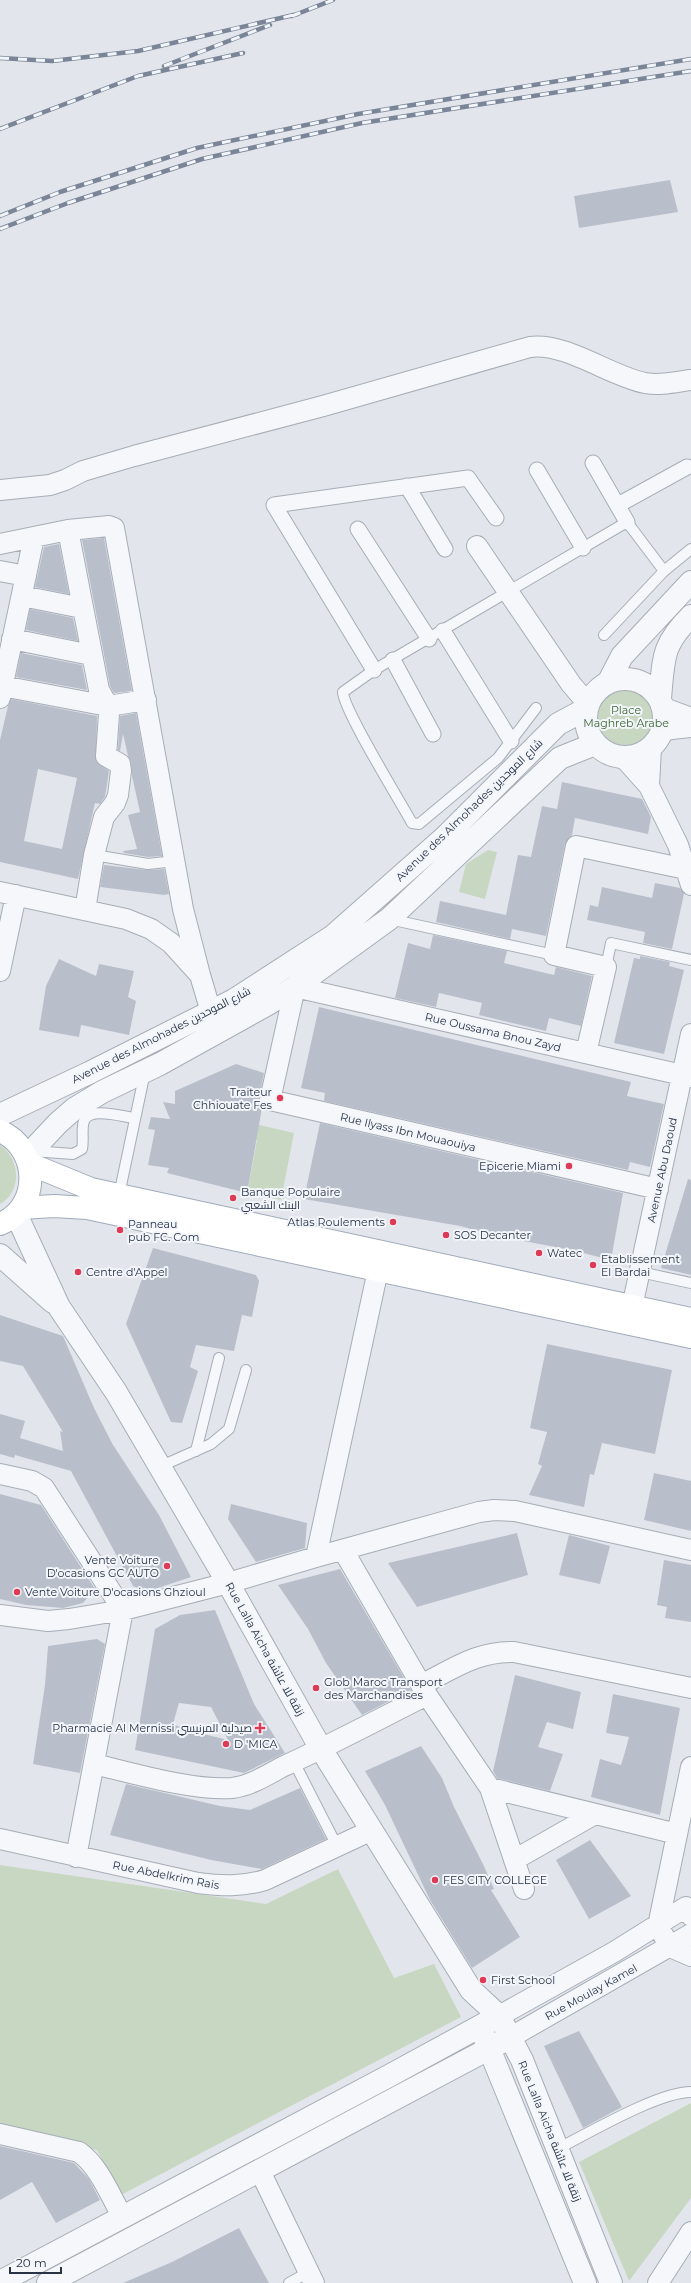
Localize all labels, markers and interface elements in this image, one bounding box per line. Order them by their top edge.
park label: Place Maghreb Arabe [583,703,669,730]
street label: Avenue des Almohades شارع الموحدين [393,736,546,885]
street label: Avenue des Almohades شارع الموحدين [69,984,253,1087]
street label: Rue Oussama Bnou Zayd [424,1010,562,1054]
place label: Traiteur Chhiouate Fes [193,1085,273,1112]
marker: Traiteur Chhiouate Fes [275,1093,285,1103]
street label: Rue Ilyass Ibn Mouaouiya [339,1110,477,1154]
street label: Avenue Abu Daoud [644,1116,680,1224]
place label: Epicerie Miami [479,1159,561,1173]
marker: Epicerie Miami [564,1161,574,1171]
place label: Banque Populaire البنك الشعبي [241,1185,341,1214]
marker: Banque Populaire البنك الشعبي [228,1193,238,1203]
place label: Atlas Roulements [288,1215,386,1229]
place label: Panneau pub FC. Com [128,1217,199,1244]
marker: Atlas Roulements [388,1217,398,1227]
marker: Panneau pub FC. Com [115,1225,125,1235]
place label: SOS Decanter [454,1228,531,1242]
marker: SOS Decanter [441,1230,451,1240]
place label: Watec [547,1246,582,1260]
marker: Watec [534,1248,544,1258]
place label: Etablissement El Bardai [601,1252,680,1279]
marker: Etablissement El Bardai [588,1260,598,1270]
place label: Centre d'Appel [86,1265,168,1279]
marker: Centre d'Appel [73,1267,83,1277]
place label: Vente Voiture D'ocasions GC AUTO [47,1553,159,1580]
marker: Vente Voiture D'ocasions GC AUTO [162,1561,172,1571]
street label: Rue Lalla Aicha زنقة للا عائشة [222,1580,308,1718]
place label: Vente Voiture D'ocasions Ghzioul [25,1585,206,1599]
marker: Vente Voiture D'ocasions Ghzioul [12,1587,22,1597]
place label: Glob Maroc Transport des Marchandises [324,1675,443,1702]
marker: Glob Maroc Transport des Marchandises [311,1683,321,1693]
place label: Pharmacie Al Mernissi صيدلية المرنيسي [52,1721,252,1736]
marker: Pharmacie Al Mernissi صيدلية المرنيسي [255,1723,265,1733]
place label: D 'MICA [234,1737,278,1751]
marker: D 'MICA [221,1739,231,1749]
street label: Rue Abdelkrim Raïs [111,1858,221,1892]
place label: FES CITY COLLEGE [443,1873,547,1887]
marker: FES CITY COLLEGE [430,1875,440,1885]
street label: Rue Moulay Kamel [542,1961,640,2023]
place label: First School [491,1973,555,1987]
marker: First School [478,1975,488,1985]
street label: Rue Lalla Aicha زنقة للا عائشة [515,2058,585,2204]
scale bar [10,2249,61,2275]
text: 20 m [16,2255,47,2270]

